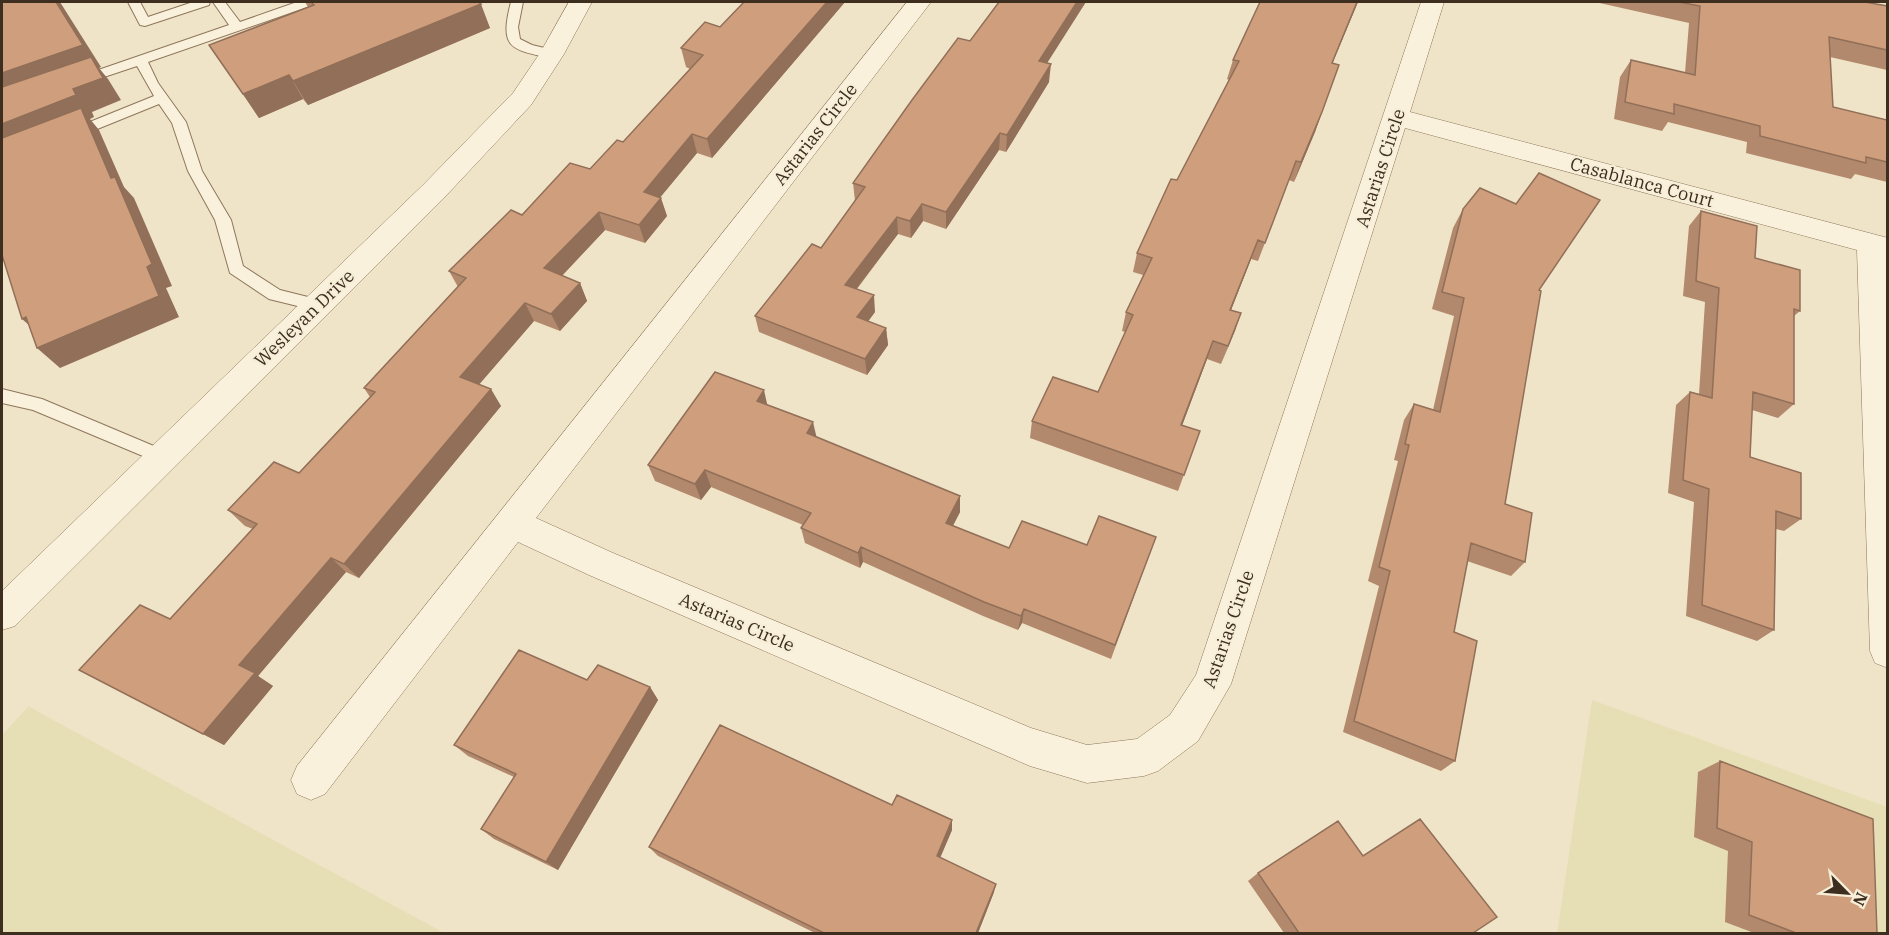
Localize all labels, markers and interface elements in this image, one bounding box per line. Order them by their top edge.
street label: Astarias Circle [768,78,862,190]
street label: Astarias Circle [1350,106,1410,230]
street label: Casablanca Court [1568,152,1716,212]
street label: Wesleyan Drive [249,264,359,372]
street label: Astarias Circle [1197,567,1259,691]
street label: Astarias Circle [676,587,798,657]
north arrow [1817,863,1877,923]
text: N [1849,889,1872,909]

